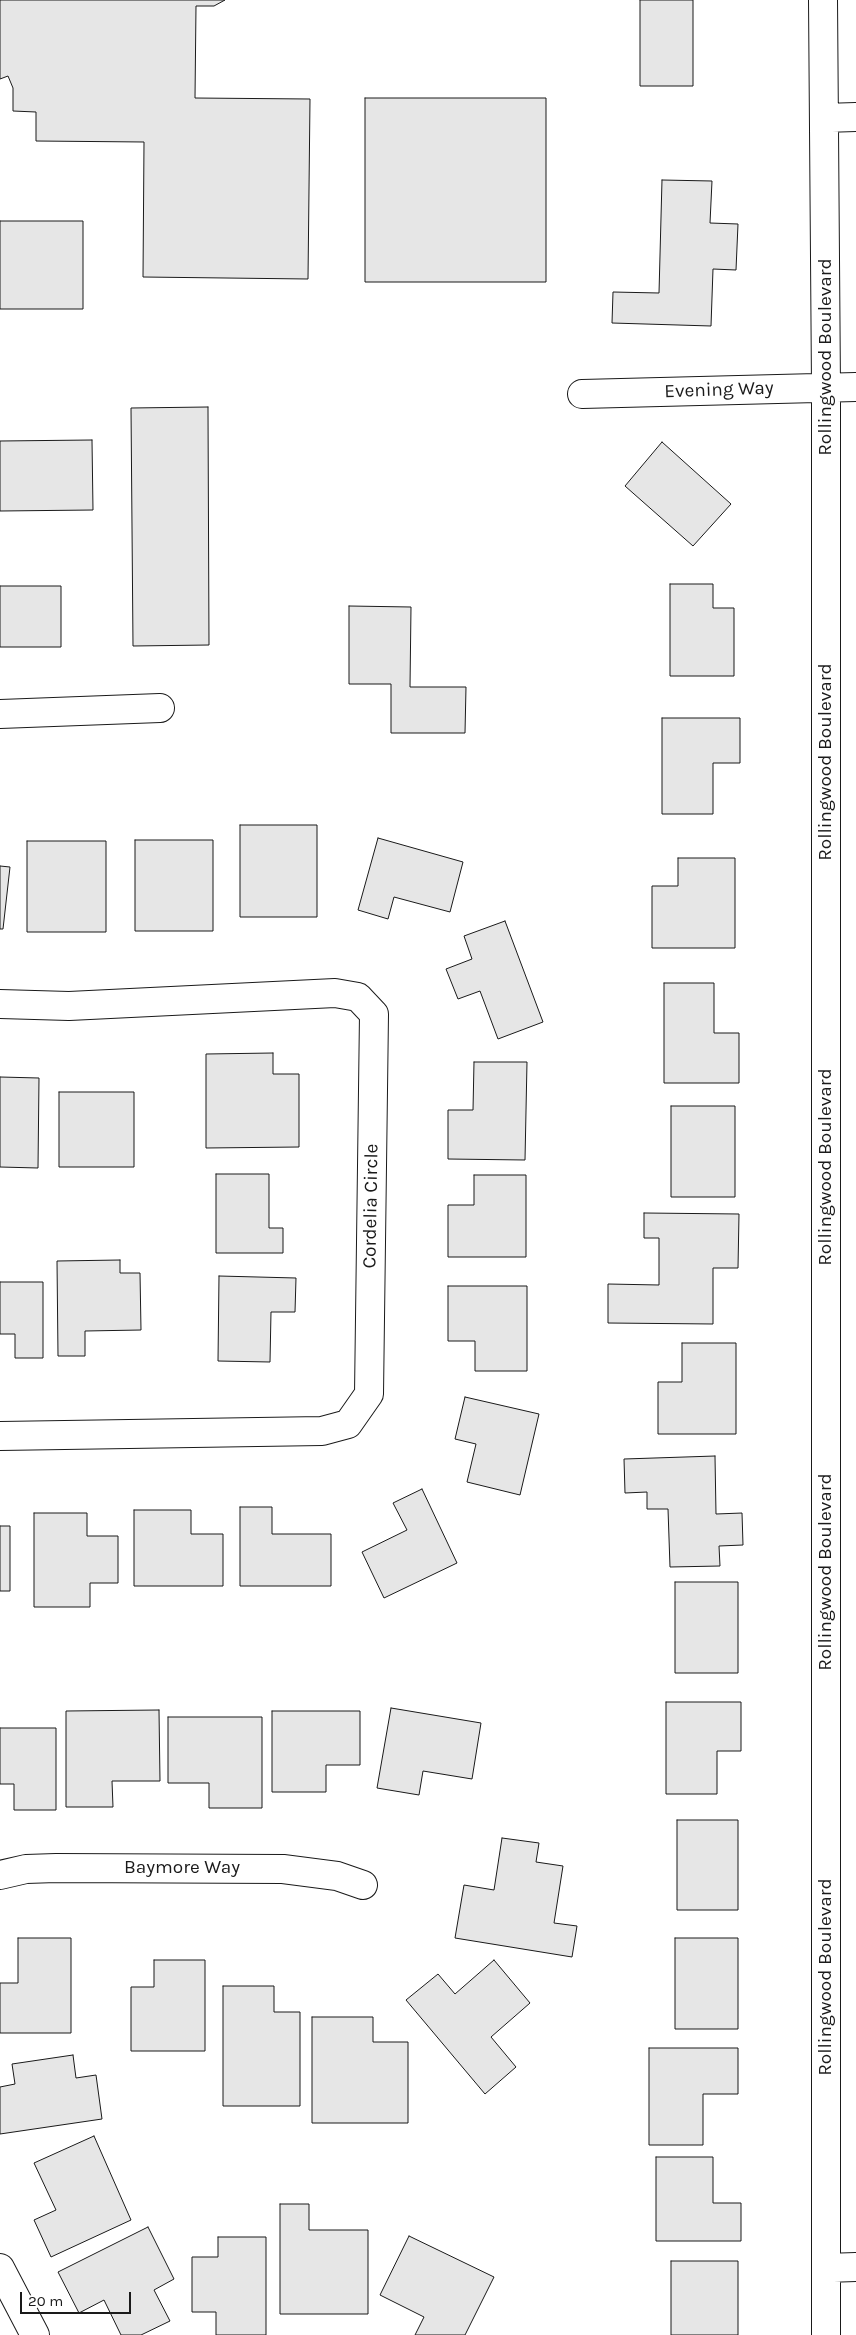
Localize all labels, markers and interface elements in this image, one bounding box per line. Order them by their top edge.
street label: Rollingwood Boulevard [815,258,837,456]
street label: Evening Way [664,377,774,403]
street label: Rollingwood Boulevard [815,663,837,861]
street label: Rollingwood Boulevard [815,1068,837,1266]
street label: Cordelia Circle [359,1143,383,1269]
street label: Rollingwood Boulevard [815,1473,837,1671]
street label: Baymore Way [124,1857,240,1879]
street label: Rollingwood Boulevard [815,1878,837,2076]
scale bar [22,2282,134,2314]
text: 20 m [28,2292,63,2310]

